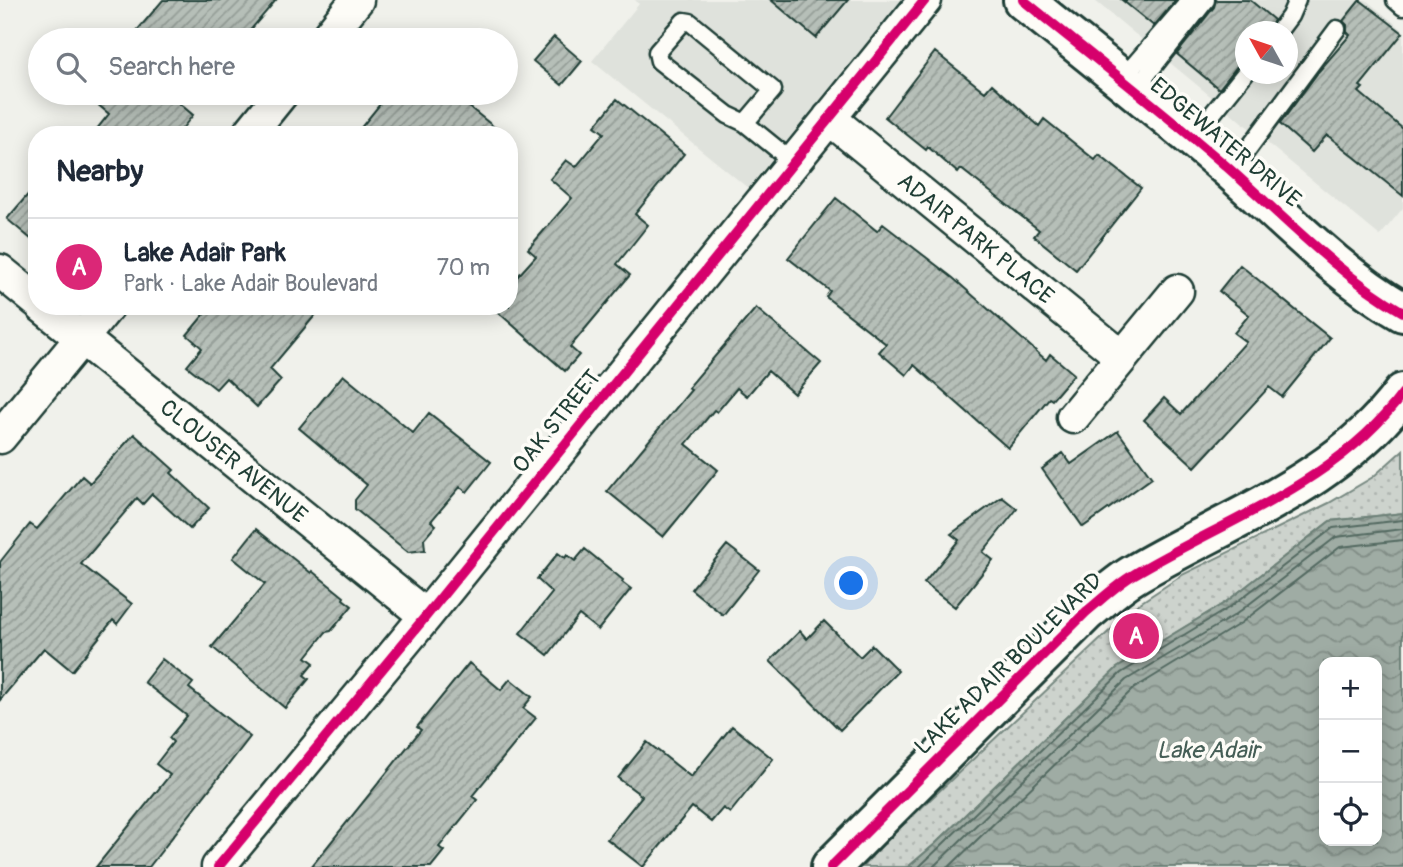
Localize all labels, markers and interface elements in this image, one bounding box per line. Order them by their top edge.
north arrow [1235,21,1298,84]
search box [28,28,518,105]
icon: search [52,48,90,86]
text: Search here [108,51,235,83]
street label: EDGEWATER DRIVE [1144,71,1307,214]
text: Nearby [56,153,143,190]
street label: ADAIR PARK PLACE [892,166,1060,310]
text: Lake Adair Park [123,237,286,269]
text: A [72,253,86,282]
text: 70 m [437,253,490,282]
text: Park · Lake Adair Boulevard [123,269,378,298]
street label: OAK STREET [506,364,607,479]
street label: CLOUSER AVENUE [154,393,313,530]
your location [834,566,868,600]
street label: LAKE ADAIR BOULEVARD [908,566,1108,761]
pin: A [1113,610,1159,662]
map controls [1319,657,1382,846]
button: + [1319,657,1382,720]
button: − [1319,720,1382,783]
water label: Lake Adair [1156,736,1263,765]
button: locate [1319,783,1382,846]

